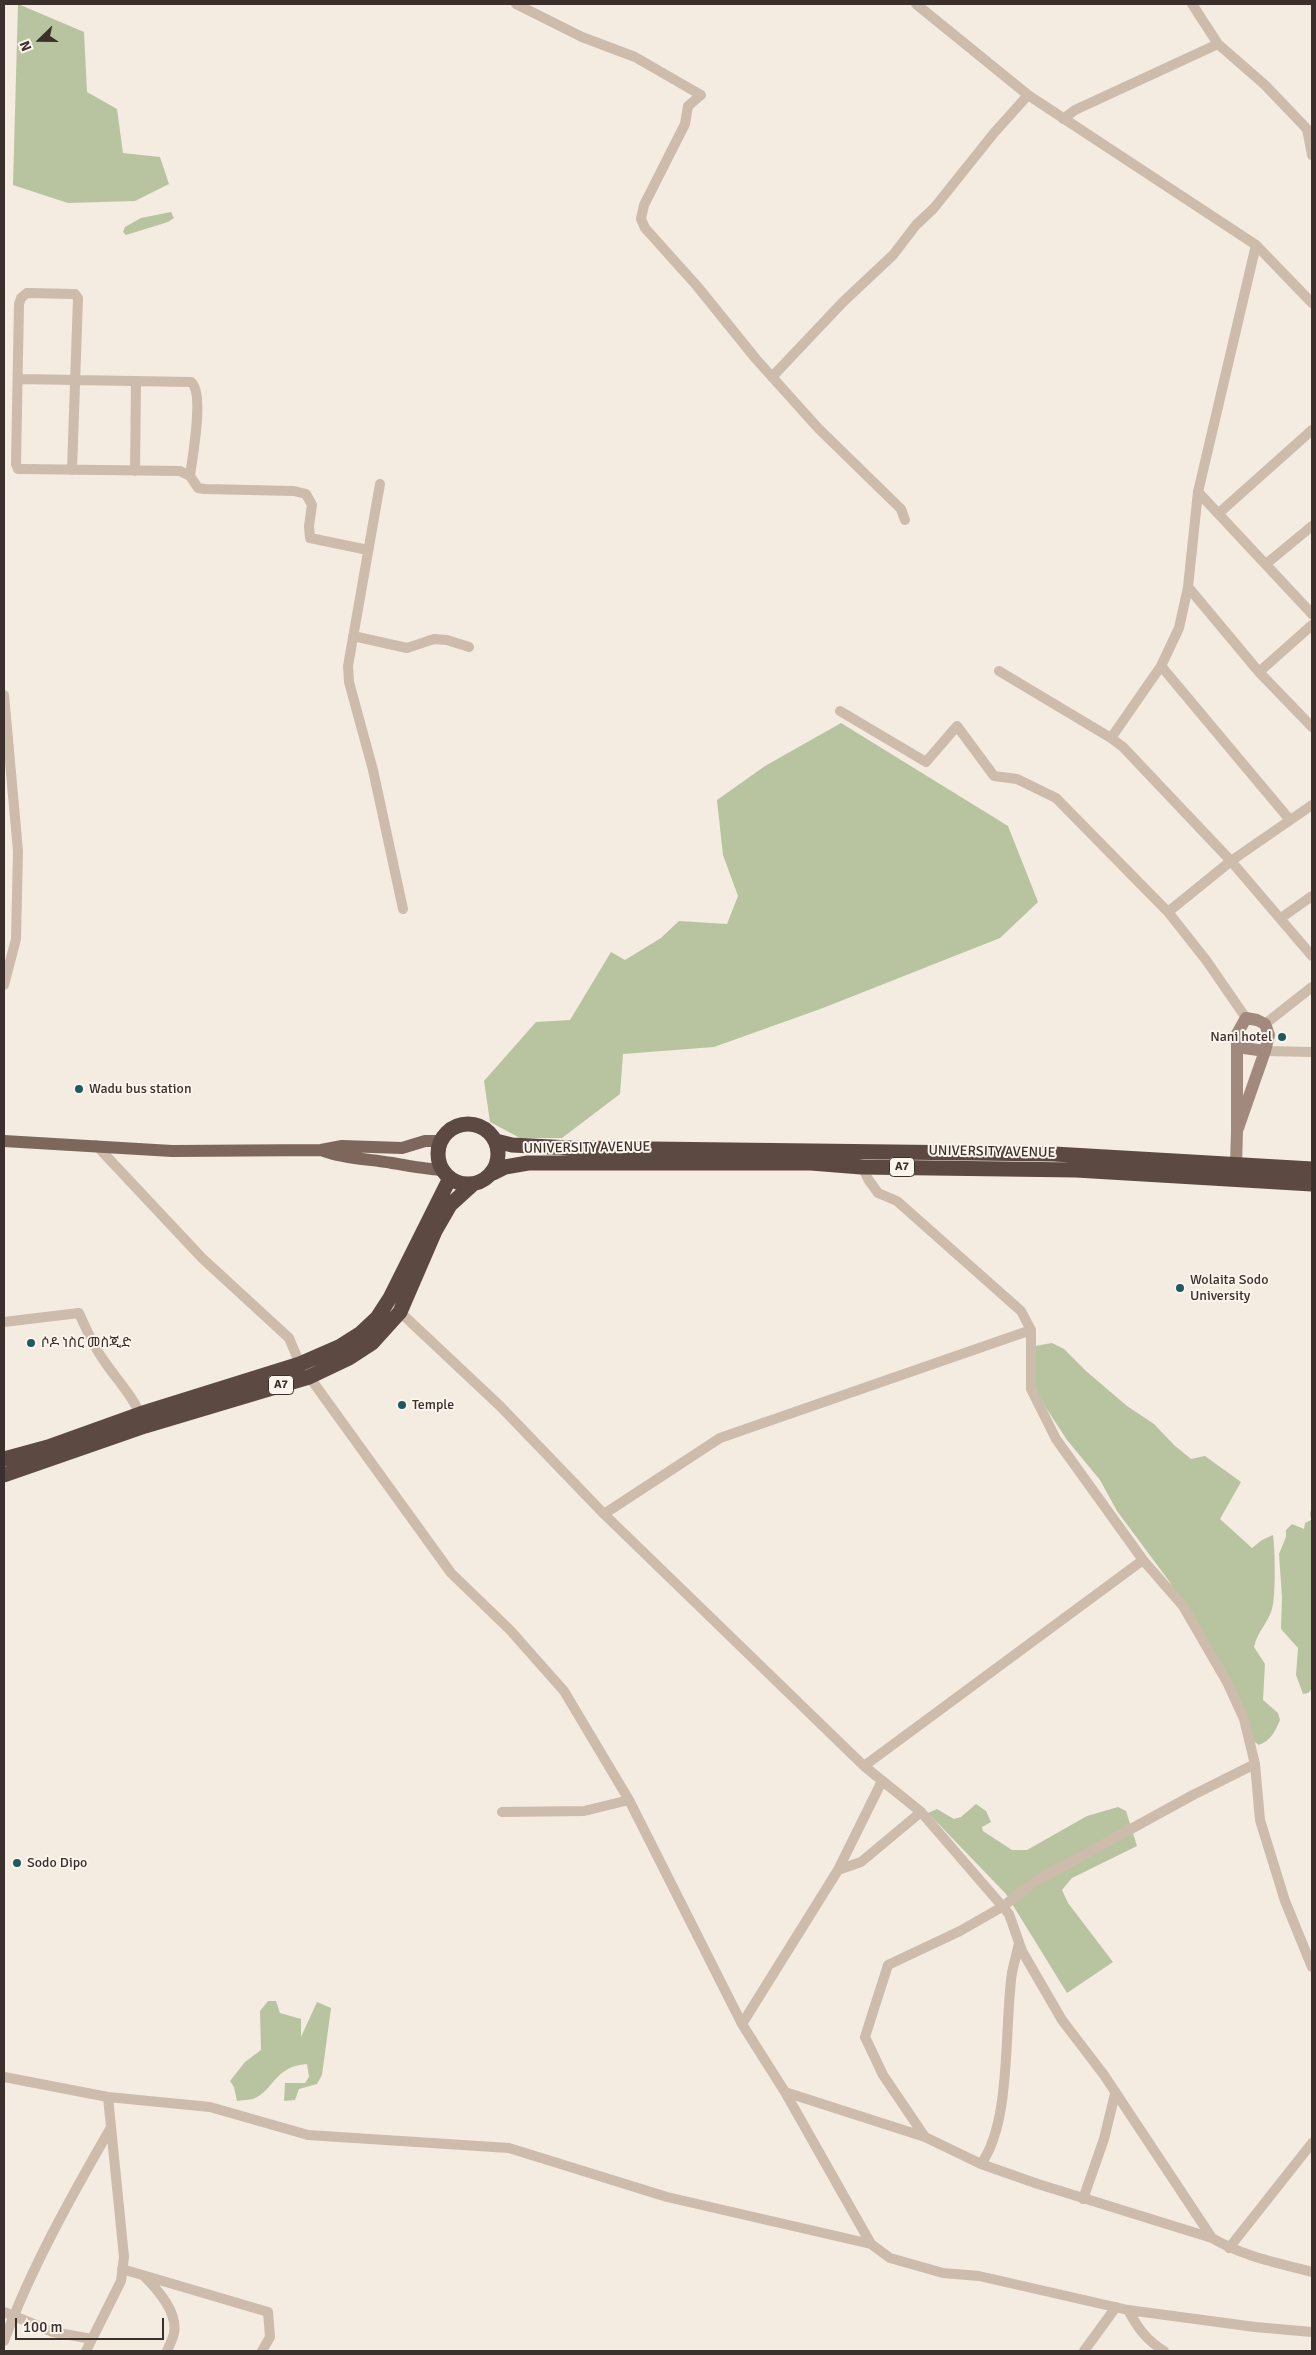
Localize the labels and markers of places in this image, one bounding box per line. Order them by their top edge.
place label: Nani hotel [1210,1029,1272,1045]
marker: Nani hotel [1276,1031,1288,1043]
place label: Wadu bus station [89,1081,192,1097]
marker: Wadu bus station [73,1083,85,1095]
place label: Wolaita Sodo University [1190,1272,1268,1304]
marker: Wolaita Sodo University [1174,1282,1186,1294]
place label: ሶዶ ነስር መስጂድ [41,1335,131,1351]
marker: ሶዶ ነስር መስጂድ [25,1337,37,1349]
place label: Temple [412,1397,454,1413]
marker: Temple [396,1399,408,1411]
place label: Sodo Dipo [27,1855,87,1871]
marker: Sodo Dipo [11,1857,23,1869]

